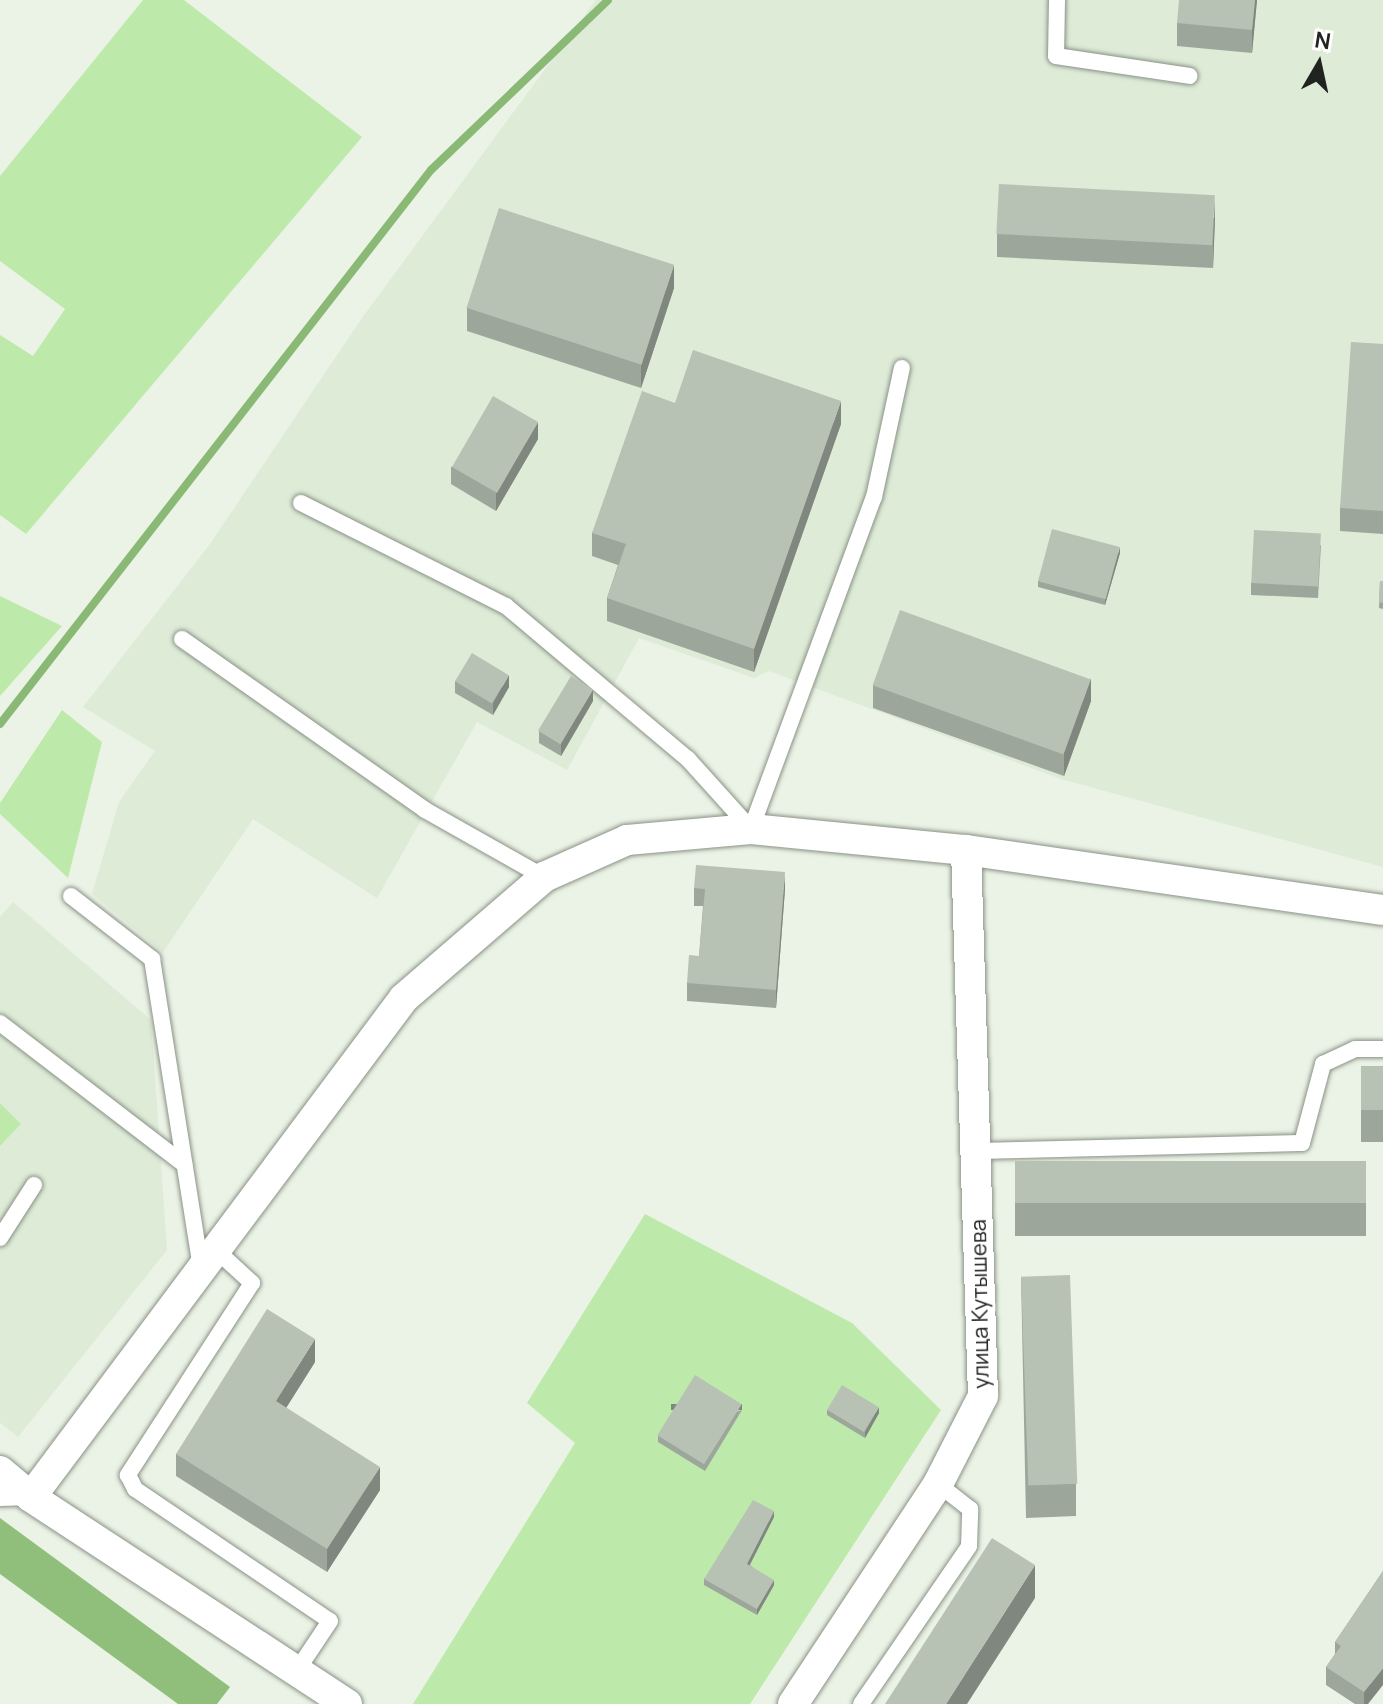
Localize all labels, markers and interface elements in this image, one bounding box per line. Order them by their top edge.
north arrow [1279,24,1359,104]
text: N [1313,24,1333,56]
street label: улица Кутышева [965,1219,995,1389]

